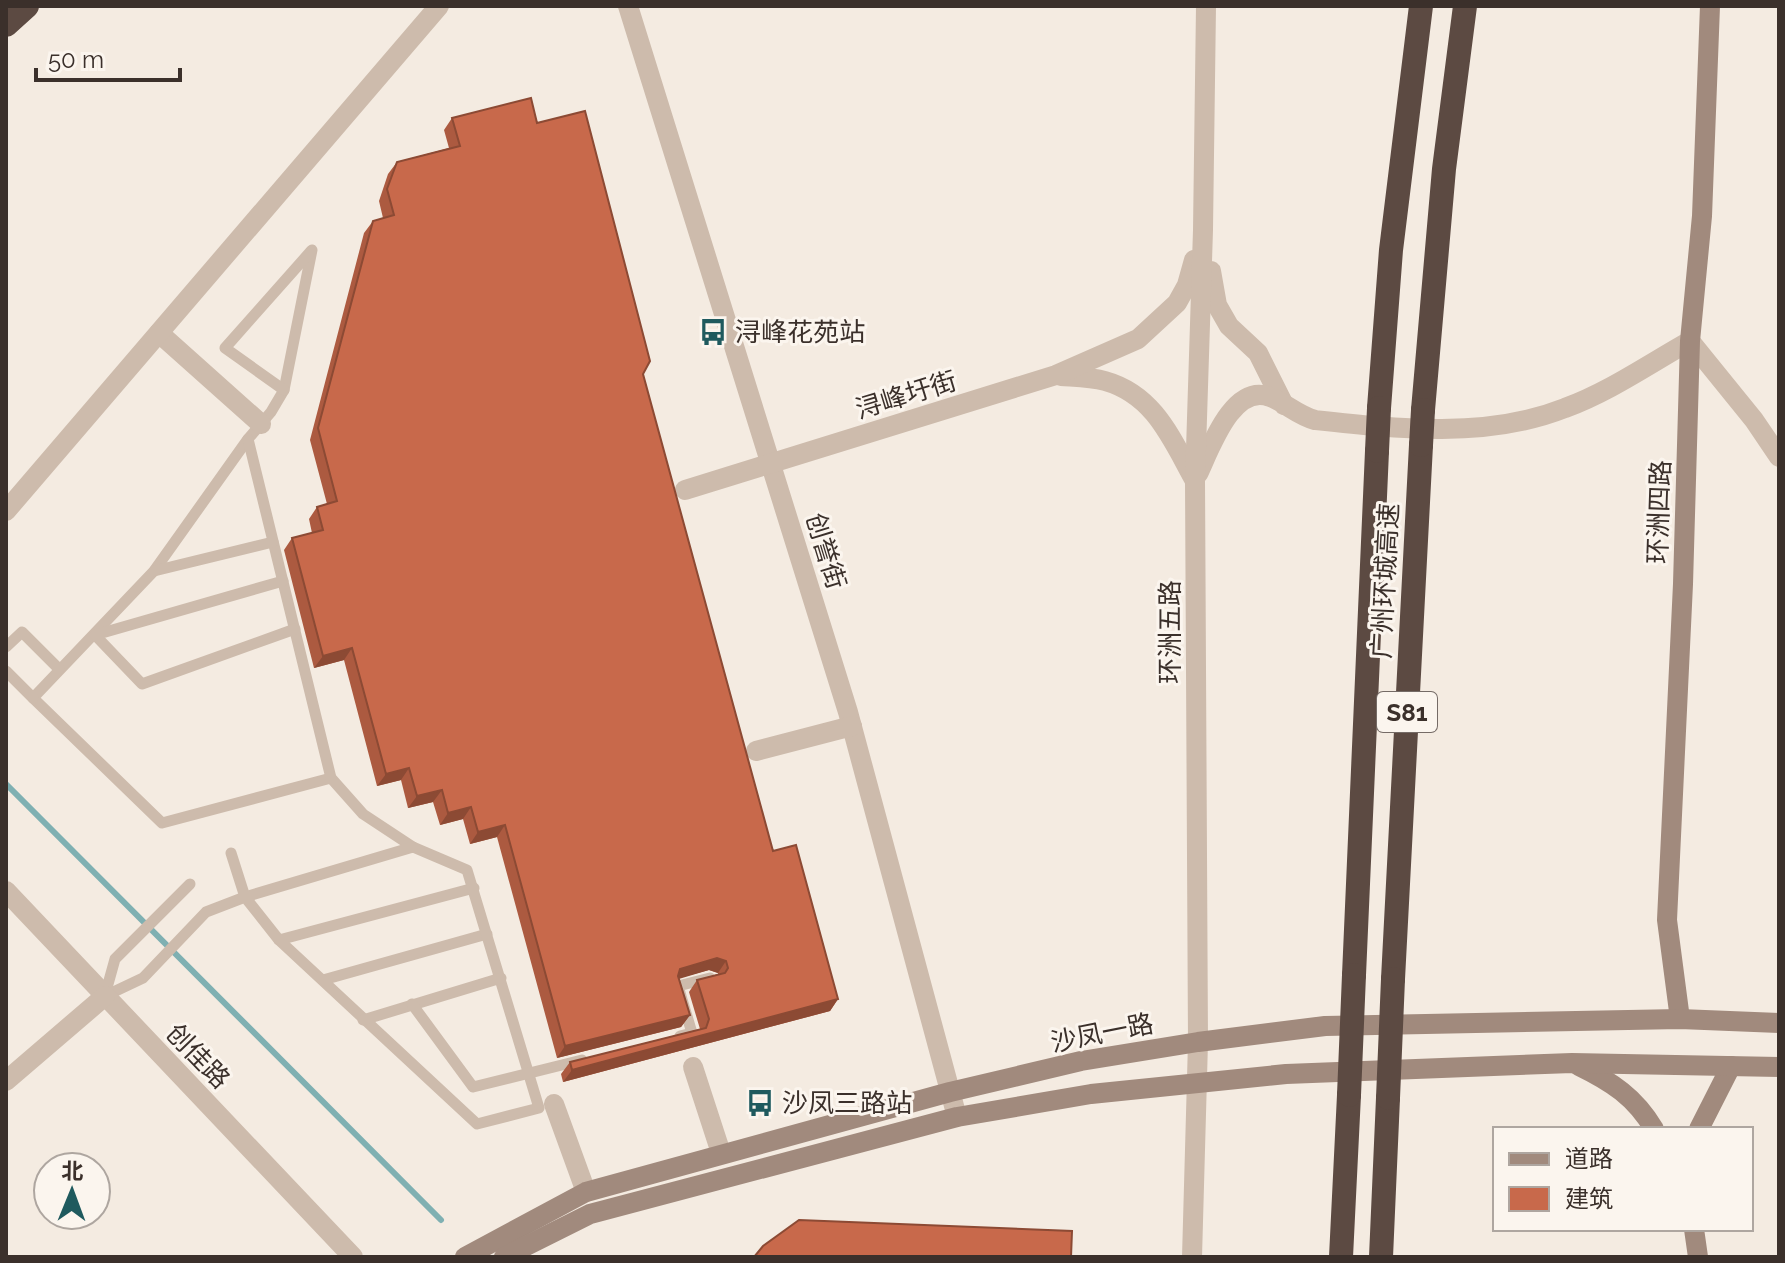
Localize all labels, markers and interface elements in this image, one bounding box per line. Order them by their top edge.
scale bar [36,32,180,82]
text: 50 m [48,45,104,74]
bus stop icon: 浔峰花苑站 [698,317,728,347]
place label: 浔峰花苑站 [735,317,865,347]
street label: 浔峰圩街 [852,365,960,425]
street label: 环洲四路 [1642,460,1676,564]
street label: 广州环城高速 [1366,502,1404,660]
street label: 创誉街 [800,509,852,593]
street label: 环洲五路 [1155,580,1185,684]
road number: S81 [1377,692,1437,732]
street label: 沙凤一路 [1048,1008,1156,1058]
street label: 创佳路 [160,1018,236,1094]
bus stop icon: 沙凤三路站 [745,1088,775,1118]
place label: 沙凤三路站 [782,1088,912,1118]
legend [1493,1127,1753,1231]
text: 道路 [1565,1144,1613,1173]
north arrow [32,1151,112,1231]
text: 北 [61,1158,84,1184]
text: 建筑 [1565,1184,1613,1213]

